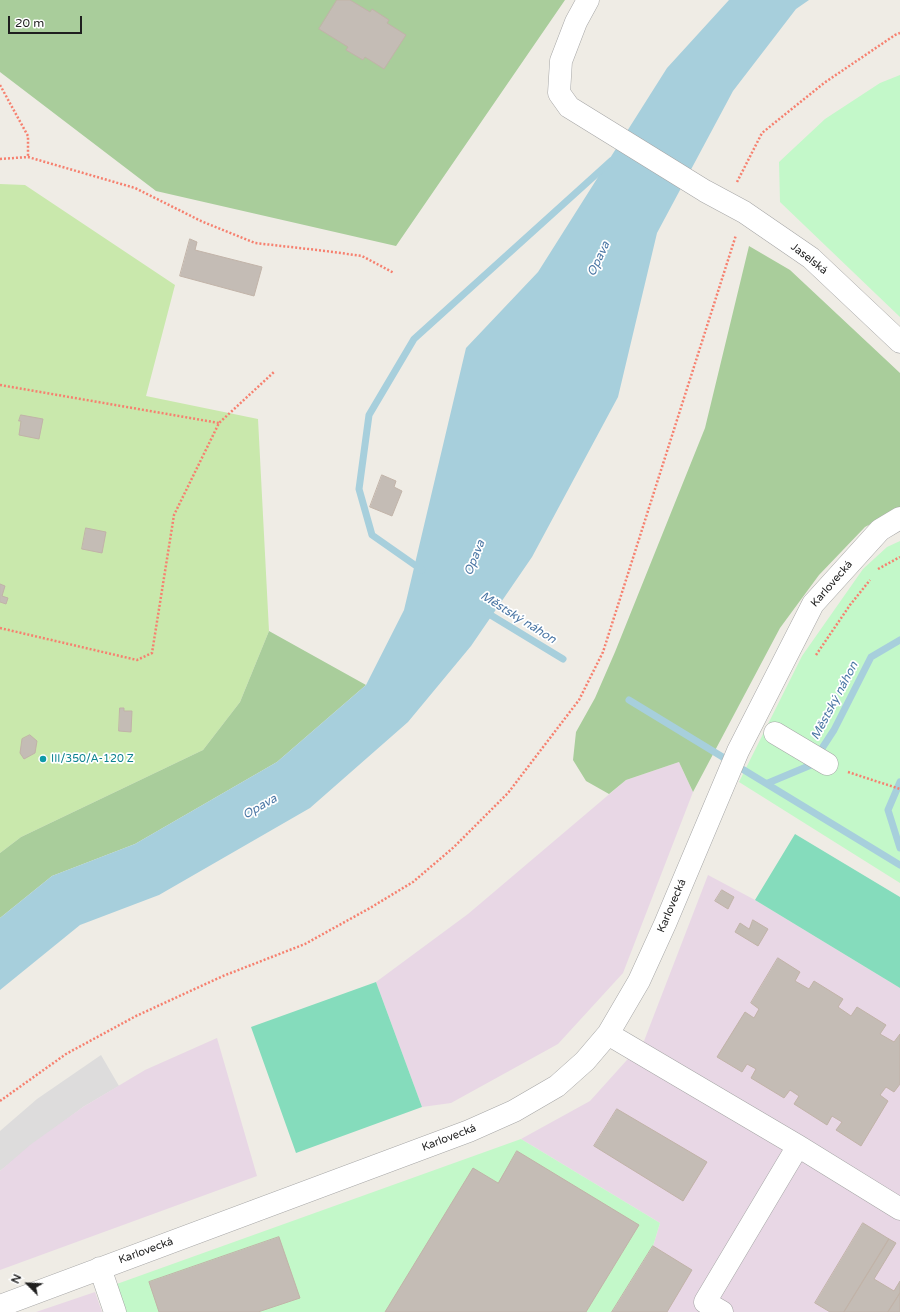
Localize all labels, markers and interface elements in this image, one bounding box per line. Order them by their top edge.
scale bar [10,8,84,34]
text: 20 m [15,16,44,30]
water label: Opava [585,239,613,279]
street label: Jaselská [788,241,830,277]
water label: Opava [462,538,488,578]
street label: Karlovecká [808,558,856,610]
water label: Městský náhon [478,589,558,647]
water label: Městský náhon [808,660,862,742]
place label: III/350/A-120 Z [51,752,134,766]
marker: III/350/A-120 Z [38,754,48,764]
water label: Opava [240,792,280,822]
street label: Karlovecká [655,877,689,935]
street label: Karlovecká [420,1122,478,1154]
street label: Karlovecká [117,1235,175,1267]
north arrow [8,1264,48,1304]
text: N [9,1272,24,1286]

